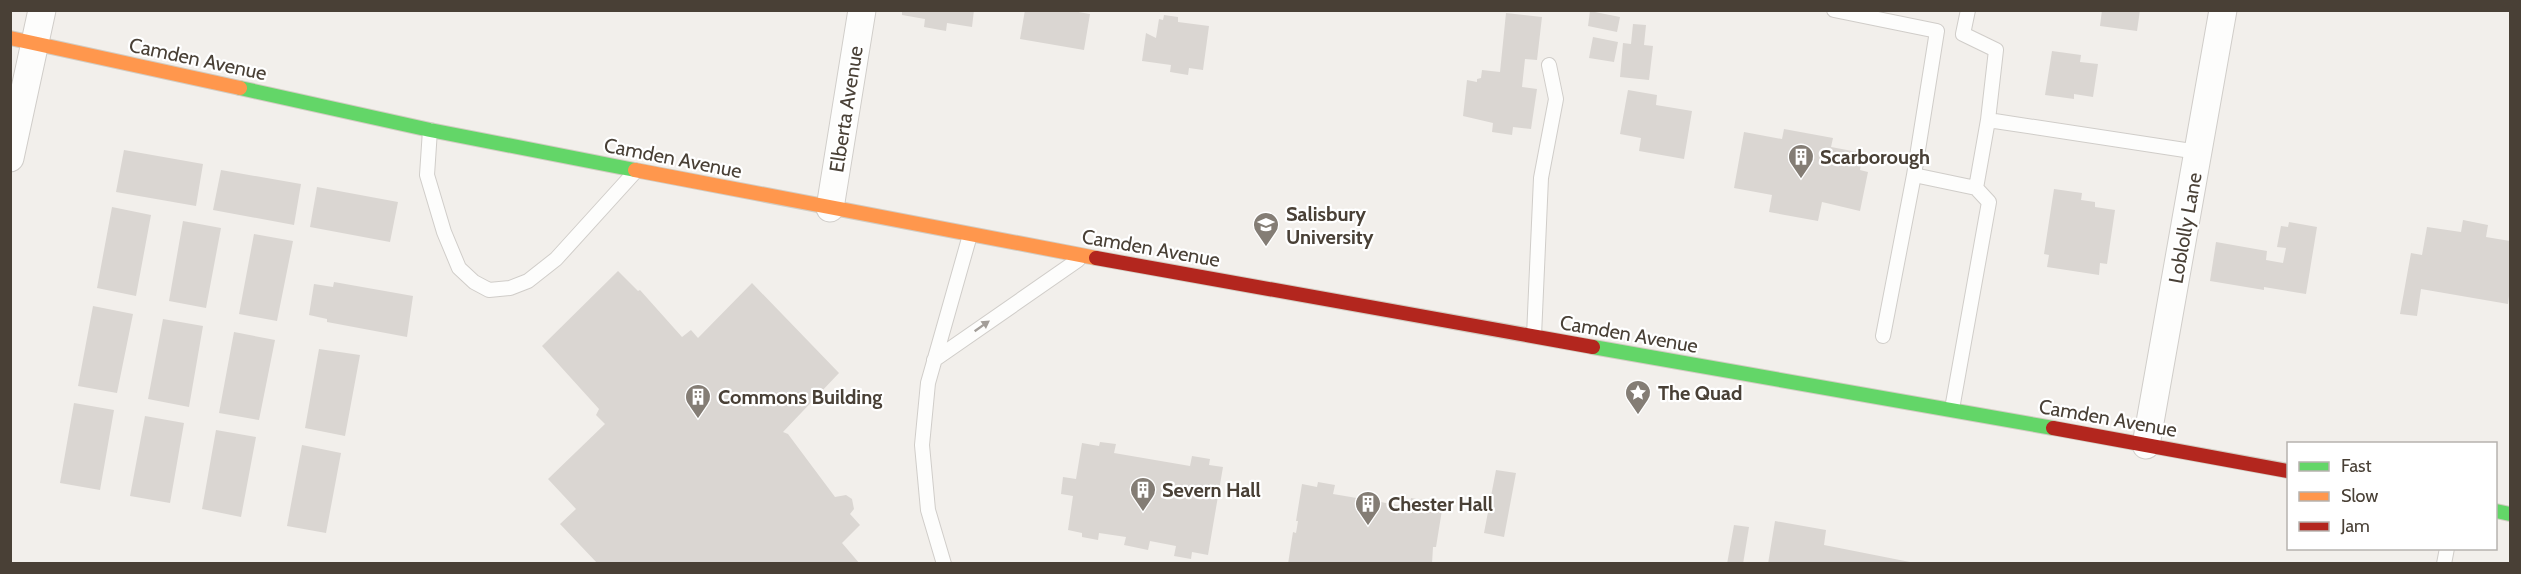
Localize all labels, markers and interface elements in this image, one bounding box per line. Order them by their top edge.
street label: Camden Avenue [127,33,269,85]
street label: Elberta Avenue [824,44,868,174]
street label: Camden Avenue [602,133,744,183]
building icon: Scarborough [1786,142,1816,180]
place label: Scarborough [1820,145,1930,169]
street label: Loblolly Lane [2163,171,2207,285]
place label: Salisbury University [1286,202,1374,249]
school or university icon: Salisbury University [1251,210,1281,248]
street label: Camden Avenue [1080,224,1222,272]
street label: Camden Avenue [1558,310,1700,358]
one-way arrow [974,320,990,332]
place icon: The Quad [1623,378,1653,416]
place label: The Quad [1658,381,1742,405]
building icon: Commons Building [683,382,713,420]
place label: Commons Building [718,385,882,409]
street label: Camden Avenue [2037,394,2179,442]
legend [2287,442,2497,550]
text: Fast [2341,455,2372,477]
building icon: Severn Hall [1128,475,1158,513]
place label: Severn Hall [1162,478,1261,502]
text: Slow [2341,485,2378,507]
building icon: Chester Hall [1353,489,1383,527]
place label: Chester Hall [1388,492,1493,516]
text: Jam [2340,515,2370,537]

